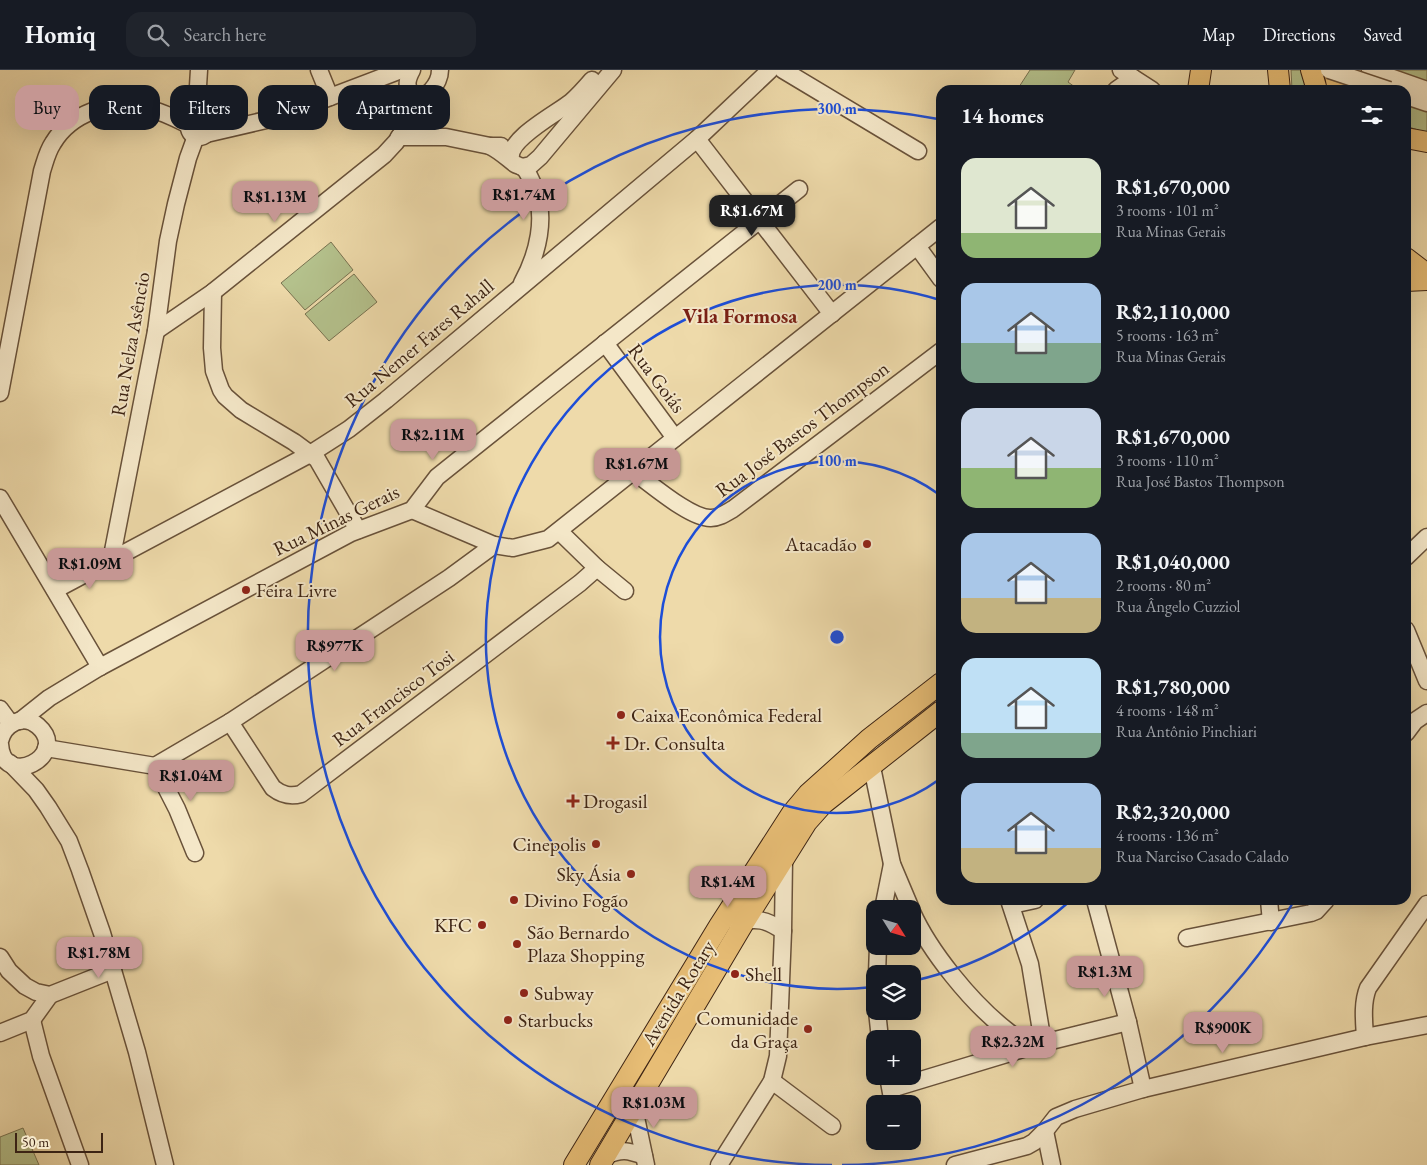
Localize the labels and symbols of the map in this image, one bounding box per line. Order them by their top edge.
text: 300 m [817,99,857,118]
pin: R$1.74M [478,178,570,221]
pin: R$1.13M [229,180,321,223]
pin: R$1.67M [706,194,798,237]
street label: Rua Nelza Asêncio [104,270,156,418]
street label: Rua Nemer Fares Rahall [339,273,499,413]
text: 200 m [817,275,857,294]
district label: Vila Formosa [683,302,798,329]
street label: Rua Goiás [622,338,692,418]
street label: Rua José Bastos Thompson [710,355,894,503]
pin: R$2.11M [387,418,479,461]
pin: R$1.67M [591,448,683,490]
text: 100 m [817,451,857,470]
street label: Rua Minas Gerais [269,478,403,562]
place label: Atacadão [784,531,857,557]
marker: Atacadão [861,538,873,550]
pin: R$1.09M [44,548,136,590]
place label: Feira Livre [256,577,337,603]
marker: Feira Livre [240,584,252,596]
centre of rings [828,628,846,646]
pin: R$977K [294,630,376,672]
street label: Rua Francisco Tosi [327,644,459,752]
place label: Caixa Econômica Federal [631,702,822,728]
marker: Caixa Econômica Federal [615,709,627,721]
place label: Dr. Consulta [624,730,725,756]
marker: Dr. Consulta [606,736,620,750]
pin: R$1.04M [145,760,237,802]
place label: Drogasil [583,788,648,814]
marker: Drogasil [567,795,579,807]
place label: Cinepolis [512,831,586,857]
marker: Cinepolis [590,838,602,850]
place label: Sky Ásia [556,861,621,887]
pin: R$1.4M [687,866,769,908]
marker: Sky Ásia [625,868,637,880]
place label: Divino Fogão [524,887,628,913]
marker: Divino Fogão [508,894,520,906]
north arrow [866,900,921,955]
place label: KFC [434,912,472,938]
marker: KFC [476,919,488,931]
place label: São Bernardo Plaza Shopping [527,919,645,968]
street label: Avenida Rotary [635,935,721,1052]
pin: R$1.78M [53,936,145,979]
marker: São Bernardo Plaza Shopping [511,938,523,950]
pin: R$1.3M [1064,956,1146,998]
place label: Shell [745,961,782,987]
marker: Shell [729,968,741,980]
place label: Subway [534,980,594,1006]
marker: Subway [518,987,530,999]
place label: Comunidade da Graça [696,1005,798,1054]
place label: Starbucks [518,1007,593,1033]
pin: R$900K [1182,1012,1264,1054]
marker: Starbucks [502,1014,514,1026]
marker: Comunidade da Graça [802,1023,814,1035]
pin: R$2.32M [967,1026,1059,1068]
pin: R$1.03M [608,1086,700,1129]
scale bar [15,1130,102,1153]

